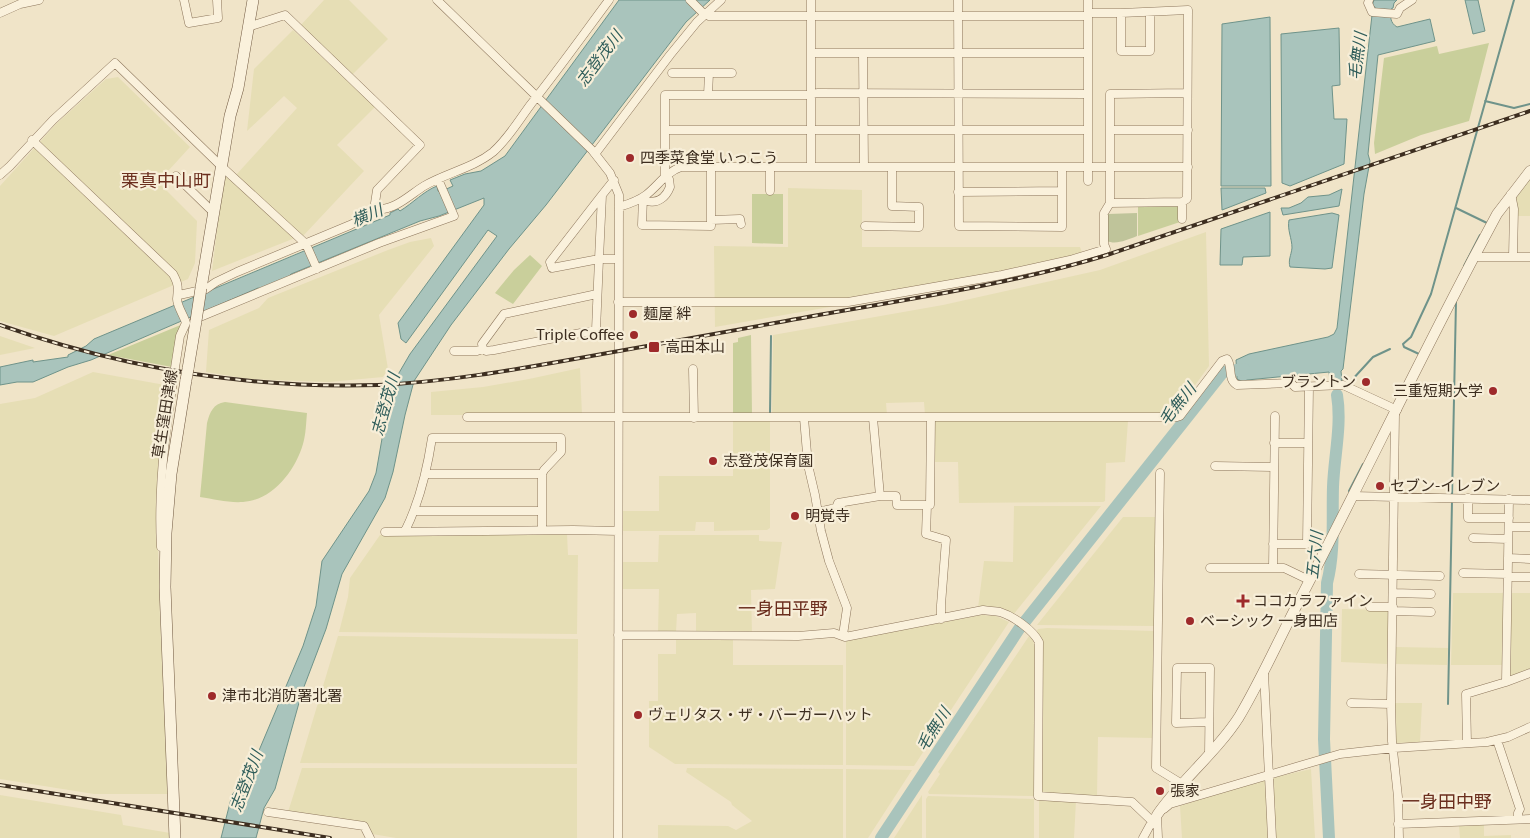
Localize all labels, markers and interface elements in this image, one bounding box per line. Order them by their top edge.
water label: 志登茂川 [569,23,628,90]
water label: 毛無川 [1341,28,1372,81]
place label: 四季菜食堂 いっこう [640,146,778,167]
marker: 四季菜食堂 いっこう [624,152,636,164]
district label: 栗真中山町 [121,166,211,192]
water label: 横川 [347,196,388,231]
place label: 麺屋 絆 [643,302,691,323]
marker: 麺屋 絆 [627,308,639,320]
place label: Triple Coffee [536,323,624,344]
marker: Triple Coffee [628,329,640,341]
place label: 高田本山 [665,335,725,356]
marker: 高田本山 [647,340,661,354]
street label: 草生窪田津線 [146,368,181,460]
water label: 志登茂川 [364,368,405,438]
place label: ブラントン [1281,370,1356,391]
water label: 毛無川 [1152,376,1202,430]
marker: ブラントン [1360,376,1372,388]
place label: 三重短期大学 [1393,379,1483,400]
marker: 三重短期大学 [1487,385,1499,397]
place label: 志登茂保育園 [723,449,813,470]
marker: 志登茂保育園 [707,455,719,467]
place label: セブン-イレブン [1390,474,1500,495]
marker: セブン-イレブン [1374,480,1386,492]
place label: 明覚寺 [805,504,850,525]
marker: 明覚寺 [789,510,801,522]
water label: 五六川 [1299,528,1328,580]
place label: ココカラファイン [1253,589,1373,610]
district label: 一身田平野 [738,594,828,620]
marker: ココカラファイン [1237,595,1249,607]
place label: ベーシック 一身田店 [1200,609,1338,630]
marker: ベーシック 一身田店 [1184,615,1196,627]
place label: 津市北消防署北署 [222,684,342,705]
marker: 津市北消防署北署 [206,690,218,702]
water label: 毛無川 [909,700,956,755]
place label: ヴェリタス・ザ・バーガーハット [648,703,873,724]
marker: ヴェリタス・ザ・バーガーハット [632,709,644,721]
water label: 志登茂川 [222,745,268,815]
place label: 張家 [1170,779,1200,800]
marker: 張家 [1154,785,1166,797]
district label: 一身田中野 [1402,787,1492,813]

